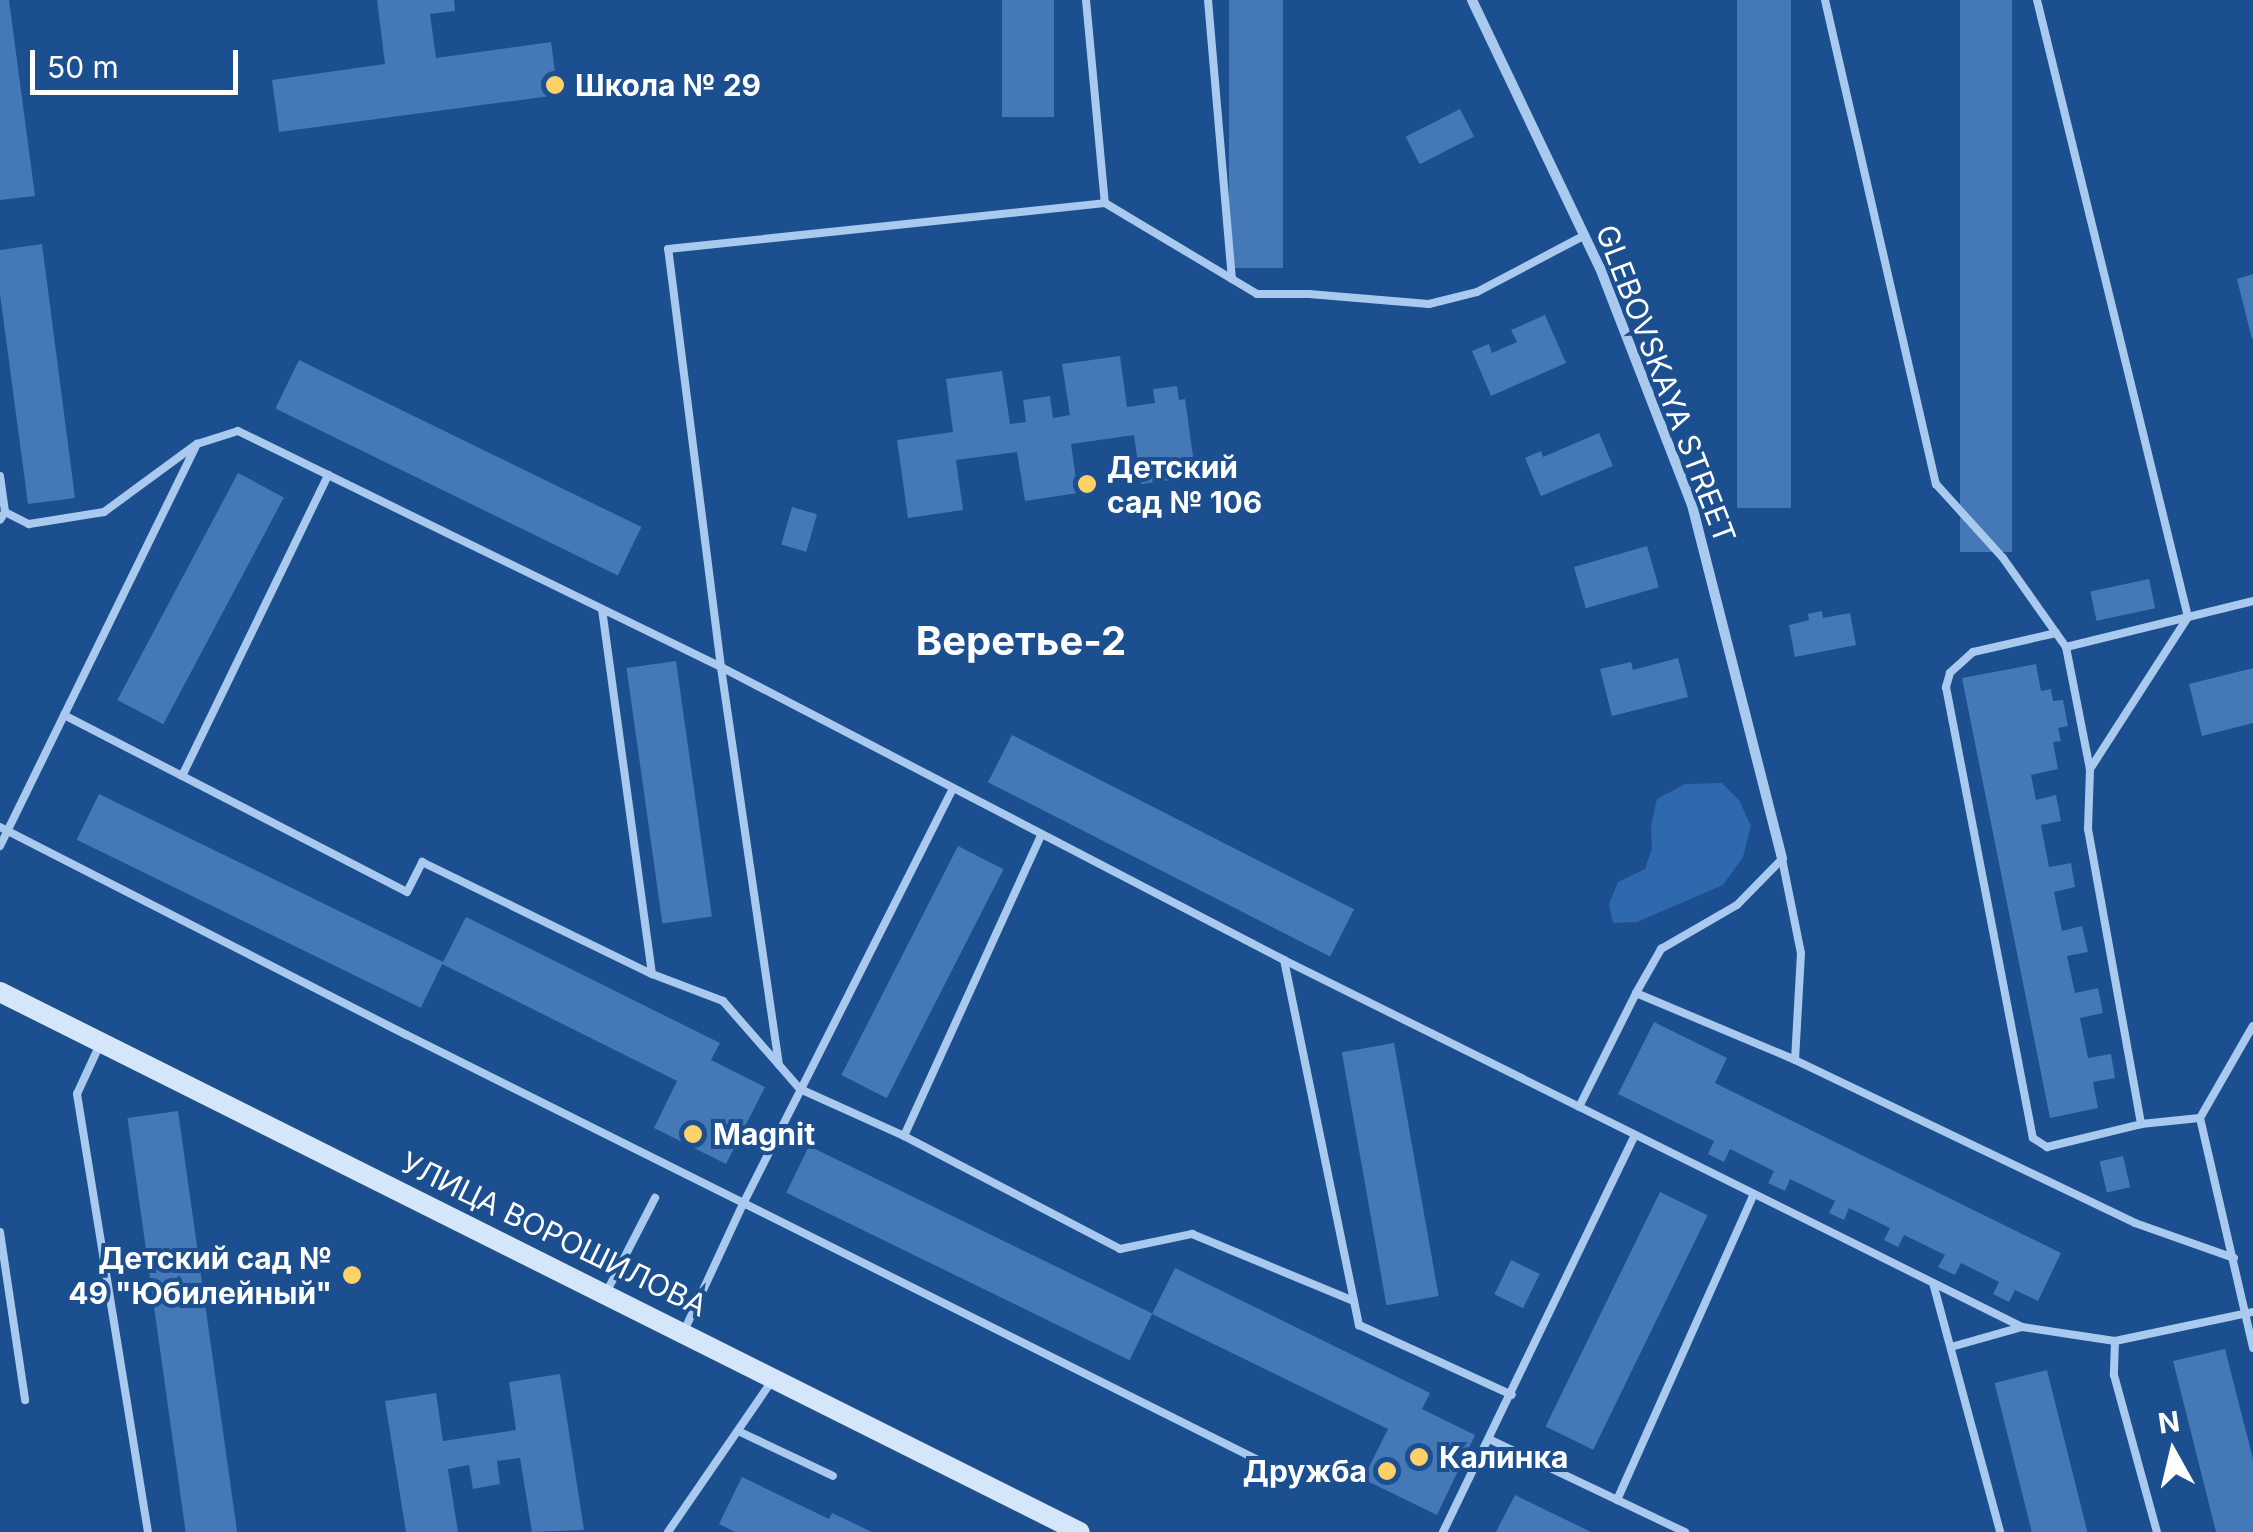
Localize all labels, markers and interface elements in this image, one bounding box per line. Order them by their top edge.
scale bar [35,30,242,92]
text: 50 m [47,49,119,85]
place label: Школа № 29 [575,67,761,103]
marker: Школа № 29 [544,74,566,96]
street label: GLEBOVSKAYA STREET [1589,220,1743,548]
place label: Детский сад № 106 [1107,449,1262,520]
marker: Детский сад № 106 [1076,473,1098,495]
district label: Веретье-2 [916,617,1126,665]
place label: Magnit [713,1116,815,1152]
marker: Magnit [682,1123,704,1145]
street label: УЛИЦА ВОРОШИЛОВА [395,1144,713,1324]
place label: Детский сад № 49 "Юбилейный" [68,1240,332,1310]
marker: Детский сад № 49 "Юбилейный" [341,1264,363,1286]
north arrow [2123,1402,2223,1502]
text: N [2156,1404,2182,1441]
place label: Калинка [1439,1439,1568,1475]
marker: Калинка [1408,1446,1430,1468]
place label: Дружба [1243,1453,1367,1489]
marker: Дружба [1376,1460,1398,1482]

